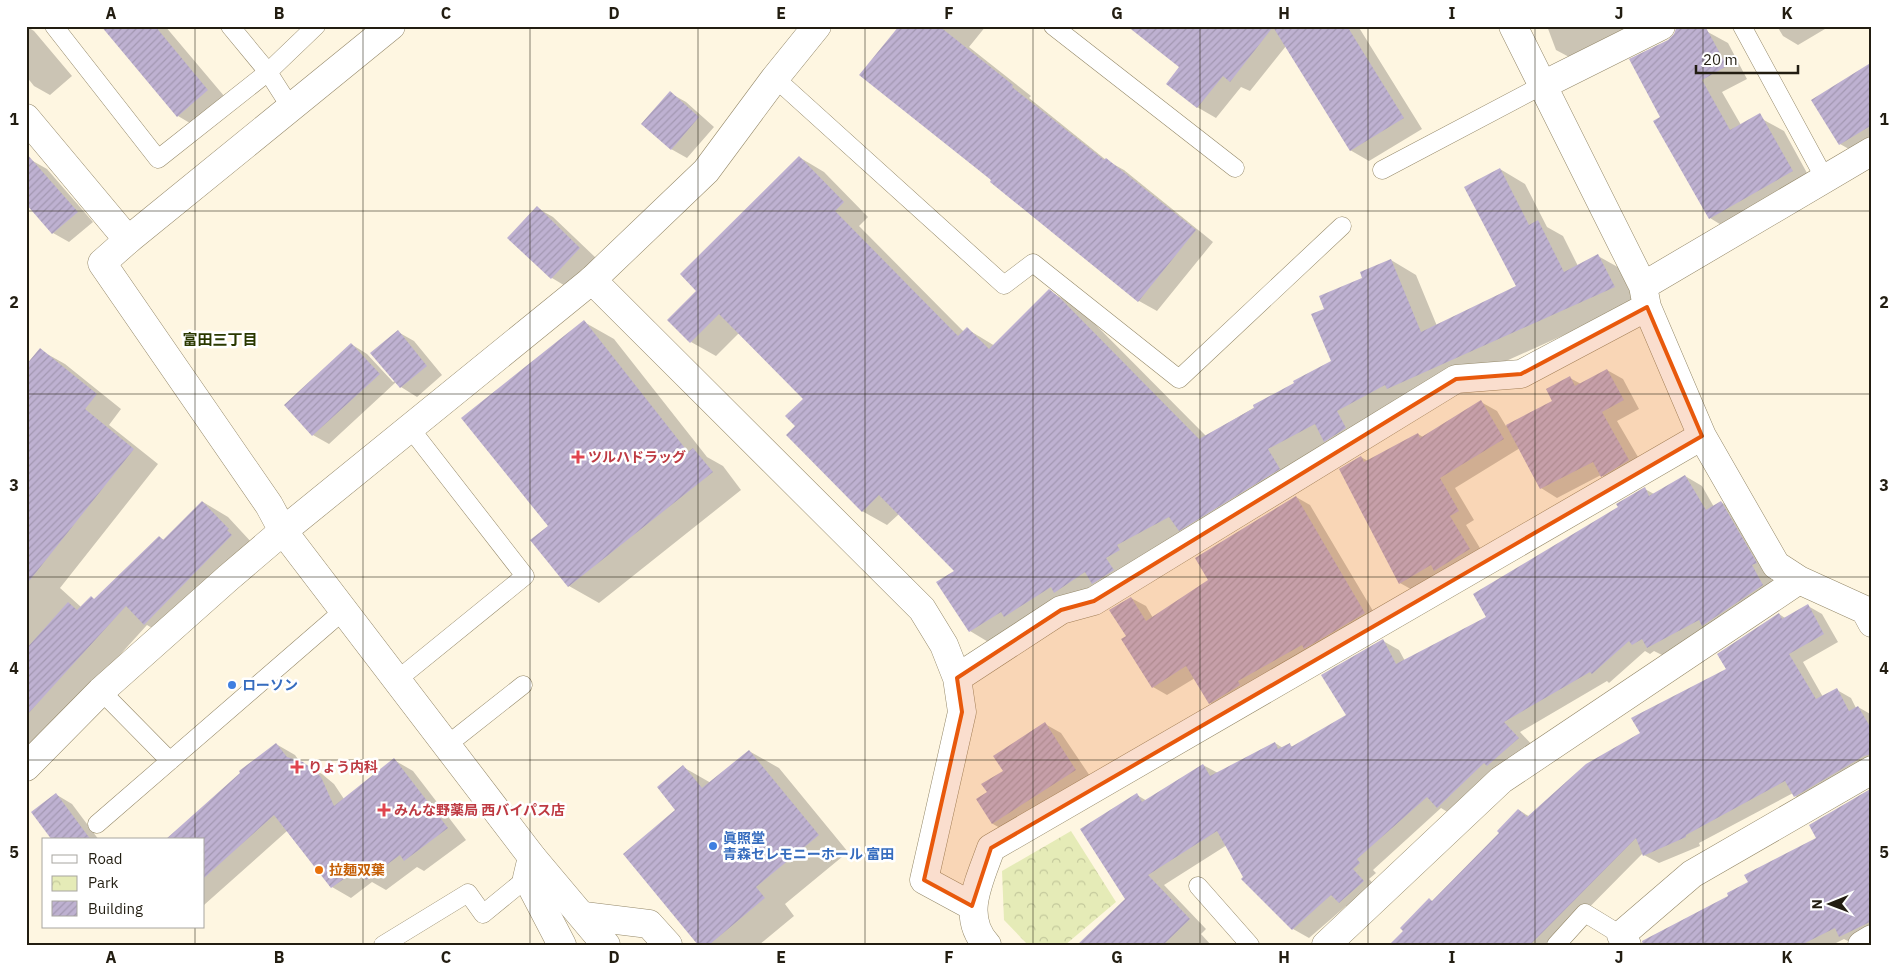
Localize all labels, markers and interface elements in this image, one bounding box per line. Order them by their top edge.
text: A [106,3,117,23]
text: B [274,3,285,23]
text: C [441,3,451,23]
text: D [608,3,620,23]
text: E [776,3,786,23]
text: F [944,3,954,23]
text: G [1111,3,1123,23]
text: H [1278,3,1290,23]
text: I [1449,3,1456,23]
text: J [1615,3,1623,23]
text: K [1781,3,1793,23]
scale bar [1696,42,1798,74]
text: 20 m [1703,50,1738,69]
text: 1 [9,109,19,129]
text: 1 [1879,109,1889,129]
text: 2 [9,292,19,312]
text: 2 [1879,292,1889,312]
district label: 富田三丁目 [182,330,258,349]
place label: ツルハドラッグ [588,448,686,466]
marker: ツルハドラッグ [572,451,584,463]
text: 3 [9,475,19,495]
text: 3 [1879,475,1889,495]
text: 4 [9,658,19,678]
text: 4 [1879,658,1889,678]
place label: ローソン [242,676,298,694]
marker: ローソン [226,679,238,691]
place label: りょう内科 [308,758,378,776]
marker: りょう内科 [290,760,304,774]
place label: みんな野薬局 西バイパス店 [394,801,565,819]
marker: みんな野薬局 西バイパス店 [378,804,390,816]
place label: 眞照堂 青森セレモニーホール 富田 [723,829,894,863]
legend [42,838,205,928]
marker: 眞照堂 青森セレモニーホール 富田 [707,840,719,852]
text: 5 [9,842,19,862]
text: 5 [1879,842,1889,862]
text: Road [88,849,123,868]
place label: 拉麺双葉 [329,861,385,879]
marker: 拉麺双葉 [313,864,325,876]
text: Park [88,873,118,892]
north arrow [1806,878,1856,928]
text: Building [88,899,143,918]
text: N [1808,899,1826,909]
text: A [106,947,117,967]
text: B [274,947,285,967]
text: C [441,947,451,967]
text: D [608,947,620,967]
text: E [776,947,786,967]
text: F [944,947,954,967]
text: G [1111,947,1123,967]
text: H [1278,947,1290,967]
text: I [1449,947,1456,967]
text: J [1615,947,1623,967]
text: K [1781,947,1793,967]

